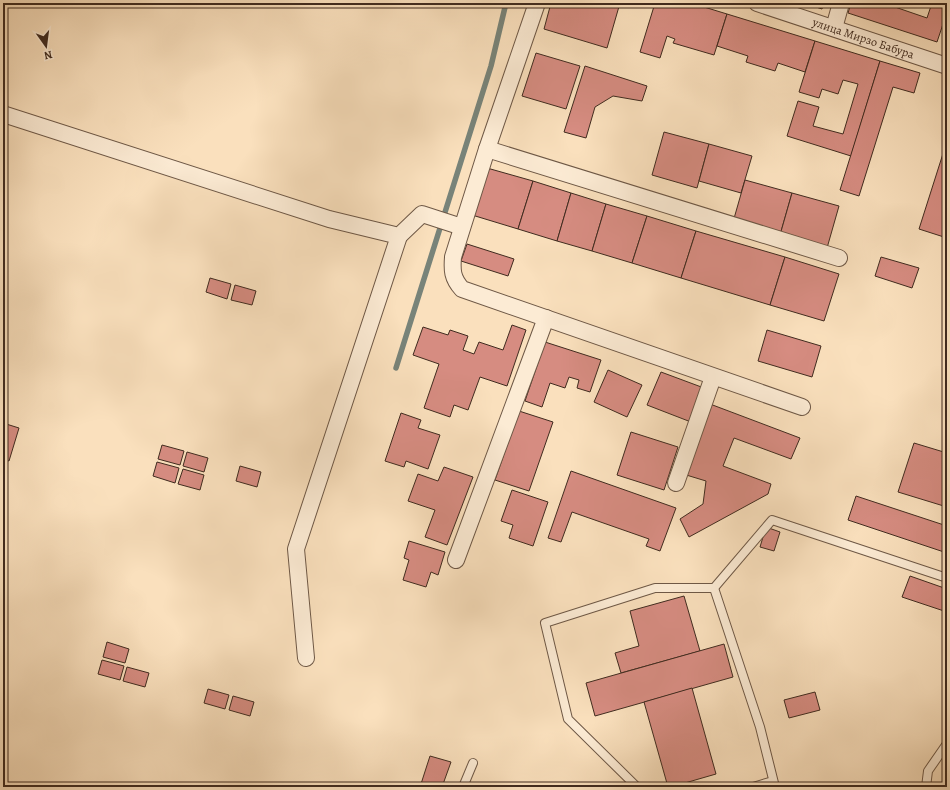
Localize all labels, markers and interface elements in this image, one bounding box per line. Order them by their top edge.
street label: улица Мирзо Бабура [809,14,917,63]
north arrow [26,26,66,66]
text: N [43,47,54,63]

